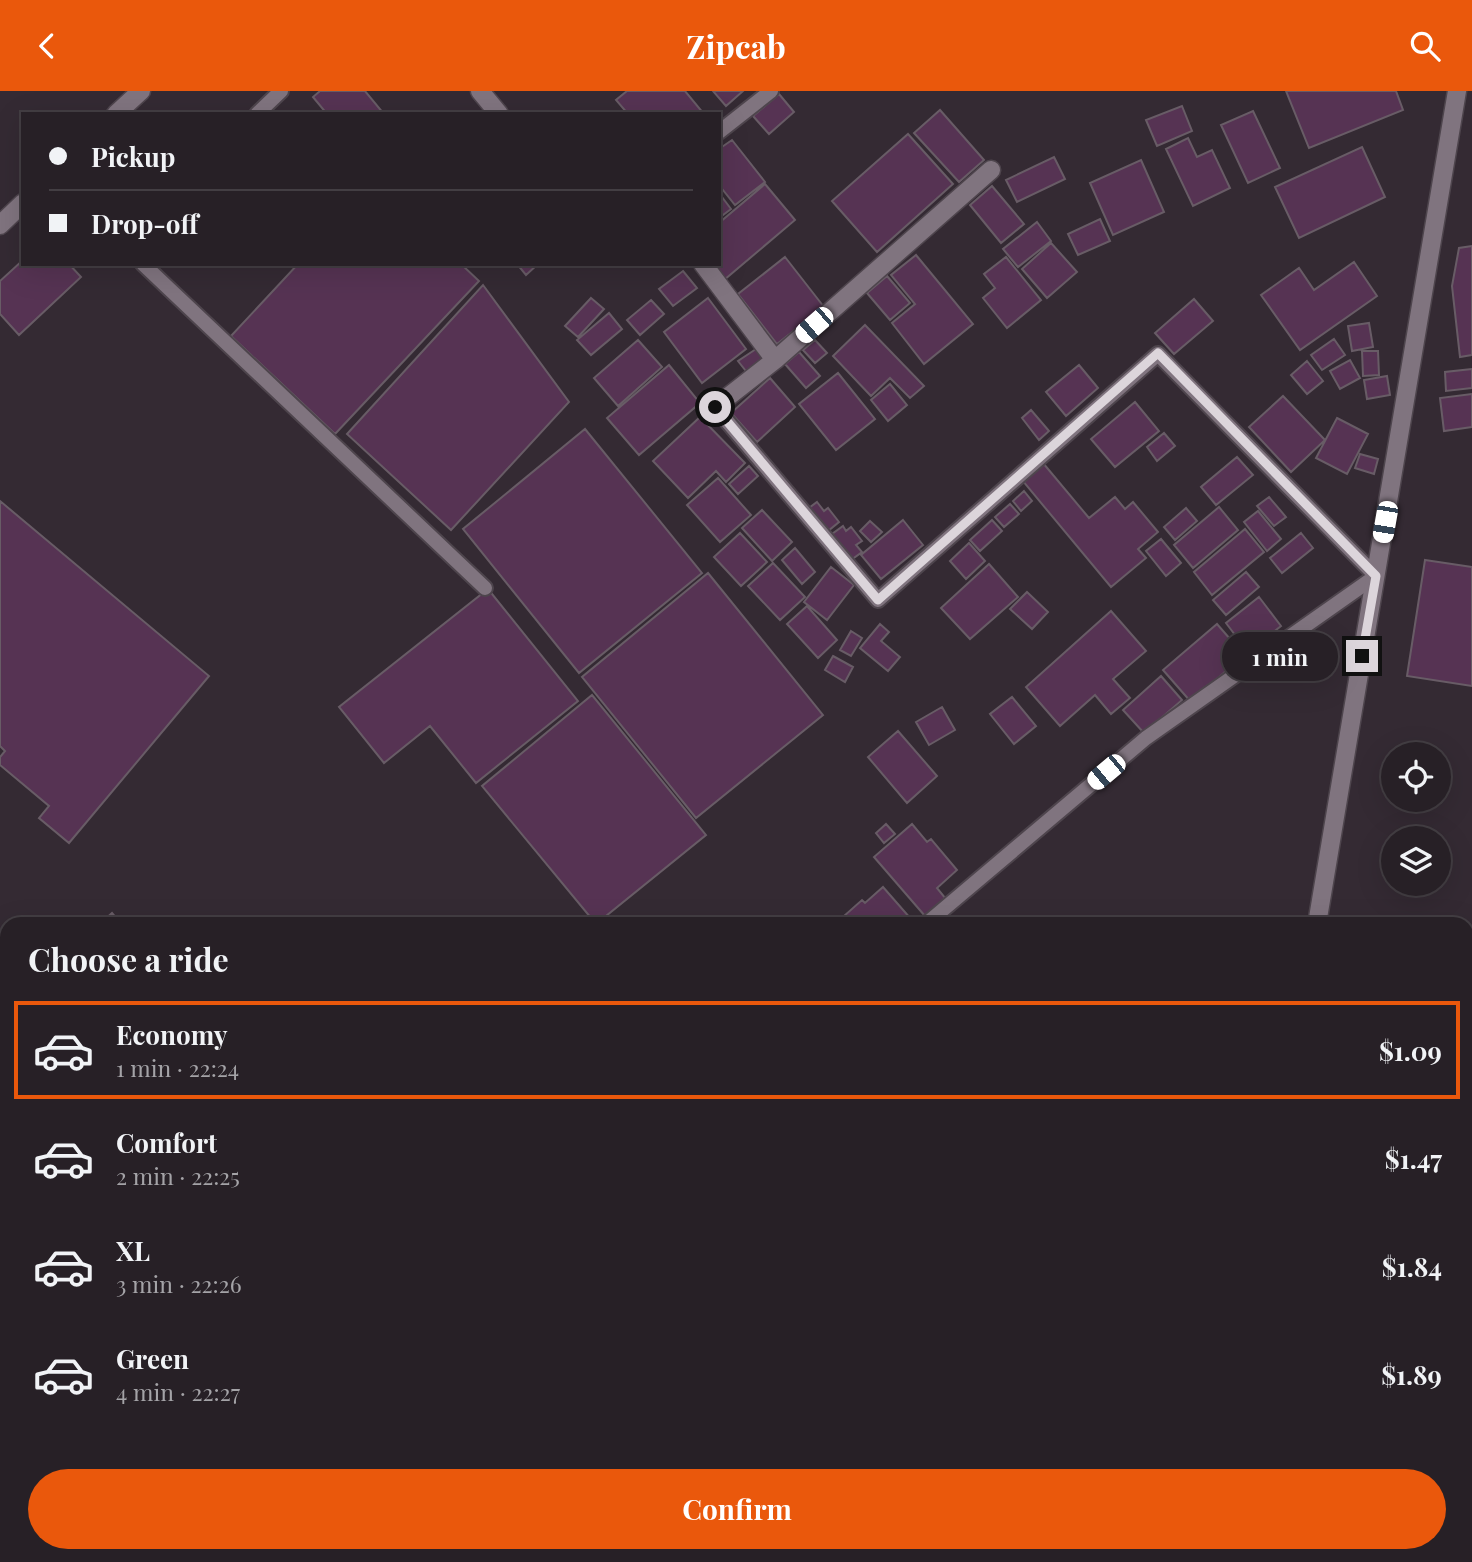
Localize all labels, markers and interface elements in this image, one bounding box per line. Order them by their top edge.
text: Zipcab [686,24,786,67]
icon: back [28,27,66,65]
icon: search [1406,27,1444,65]
text: Pickup [91,139,175,174]
text: Drop-off [91,206,198,241]
car [792,303,837,347]
route start [699,391,731,423]
car [1372,499,1399,545]
callout: 1 min [1222,631,1338,681]
route end [1346,640,1378,672]
text: 1 min [1252,641,1308,672]
map controls [1381,742,1451,896]
button: locate [1381,742,1451,812]
car [1084,750,1129,794]
button: layers [1381,826,1451,896]
text: Choose a ride [28,937,229,980]
text: Economy [116,1017,227,1052]
icon: car [32,1019,95,1082]
text: $1.09 [1379,1033,1442,1068]
text: 1 min · 22:24 [116,1052,239,1083]
text: Comfort [116,1125,217,1160]
icon: car [32,1127,95,1190]
text: $1.47 [1385,1141,1442,1176]
text: 2 min · 22:25 [116,1160,240,1191]
text: XL [116,1233,150,1268]
icon: car [32,1235,95,1298]
text: $1.84 [1382,1249,1442,1284]
text: 3 min · 22:26 [116,1268,242,1299]
text: Green [116,1341,189,1376]
icon: car [32,1343,95,1406]
text: $1.89 [1381,1357,1442,1392]
text: 4 min · 22:27 [116,1376,240,1407]
button: Confirm [28,1469,1446,1549]

